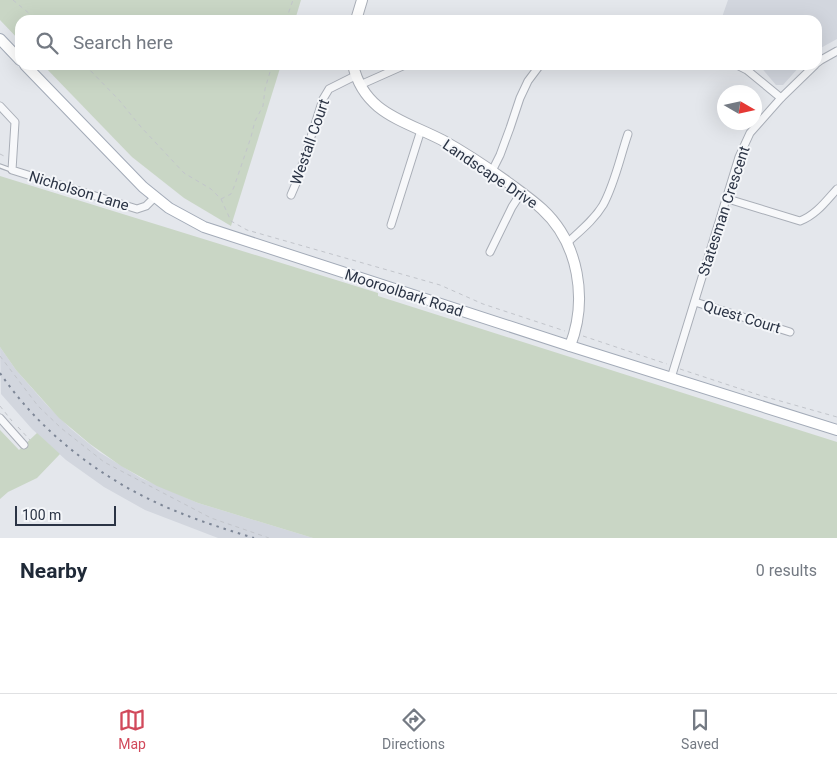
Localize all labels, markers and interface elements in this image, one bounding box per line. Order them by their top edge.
search box [15,15,822,70]
icon: search [33,29,61,57]
text: Search here [73,31,173,54]
north arrow [717,85,762,130]
street label: Westall Court [287,97,333,187]
street label: Landscape Drive [439,136,541,212]
street label: Statesman Crescent [695,144,753,278]
street label: Nicholson Lane [27,167,131,215]
street label: Mooroolbark Road [343,265,465,321]
street label: Quest Court [701,297,783,337]
scale bar [15,503,116,526]
text: 100 m [22,507,61,523]
text: Nearby [20,559,87,583]
text: 0 results [756,561,817,580]
tab: Map [118,706,146,752]
tab: Directions [382,706,445,752]
tab: Saved [681,706,719,752]

